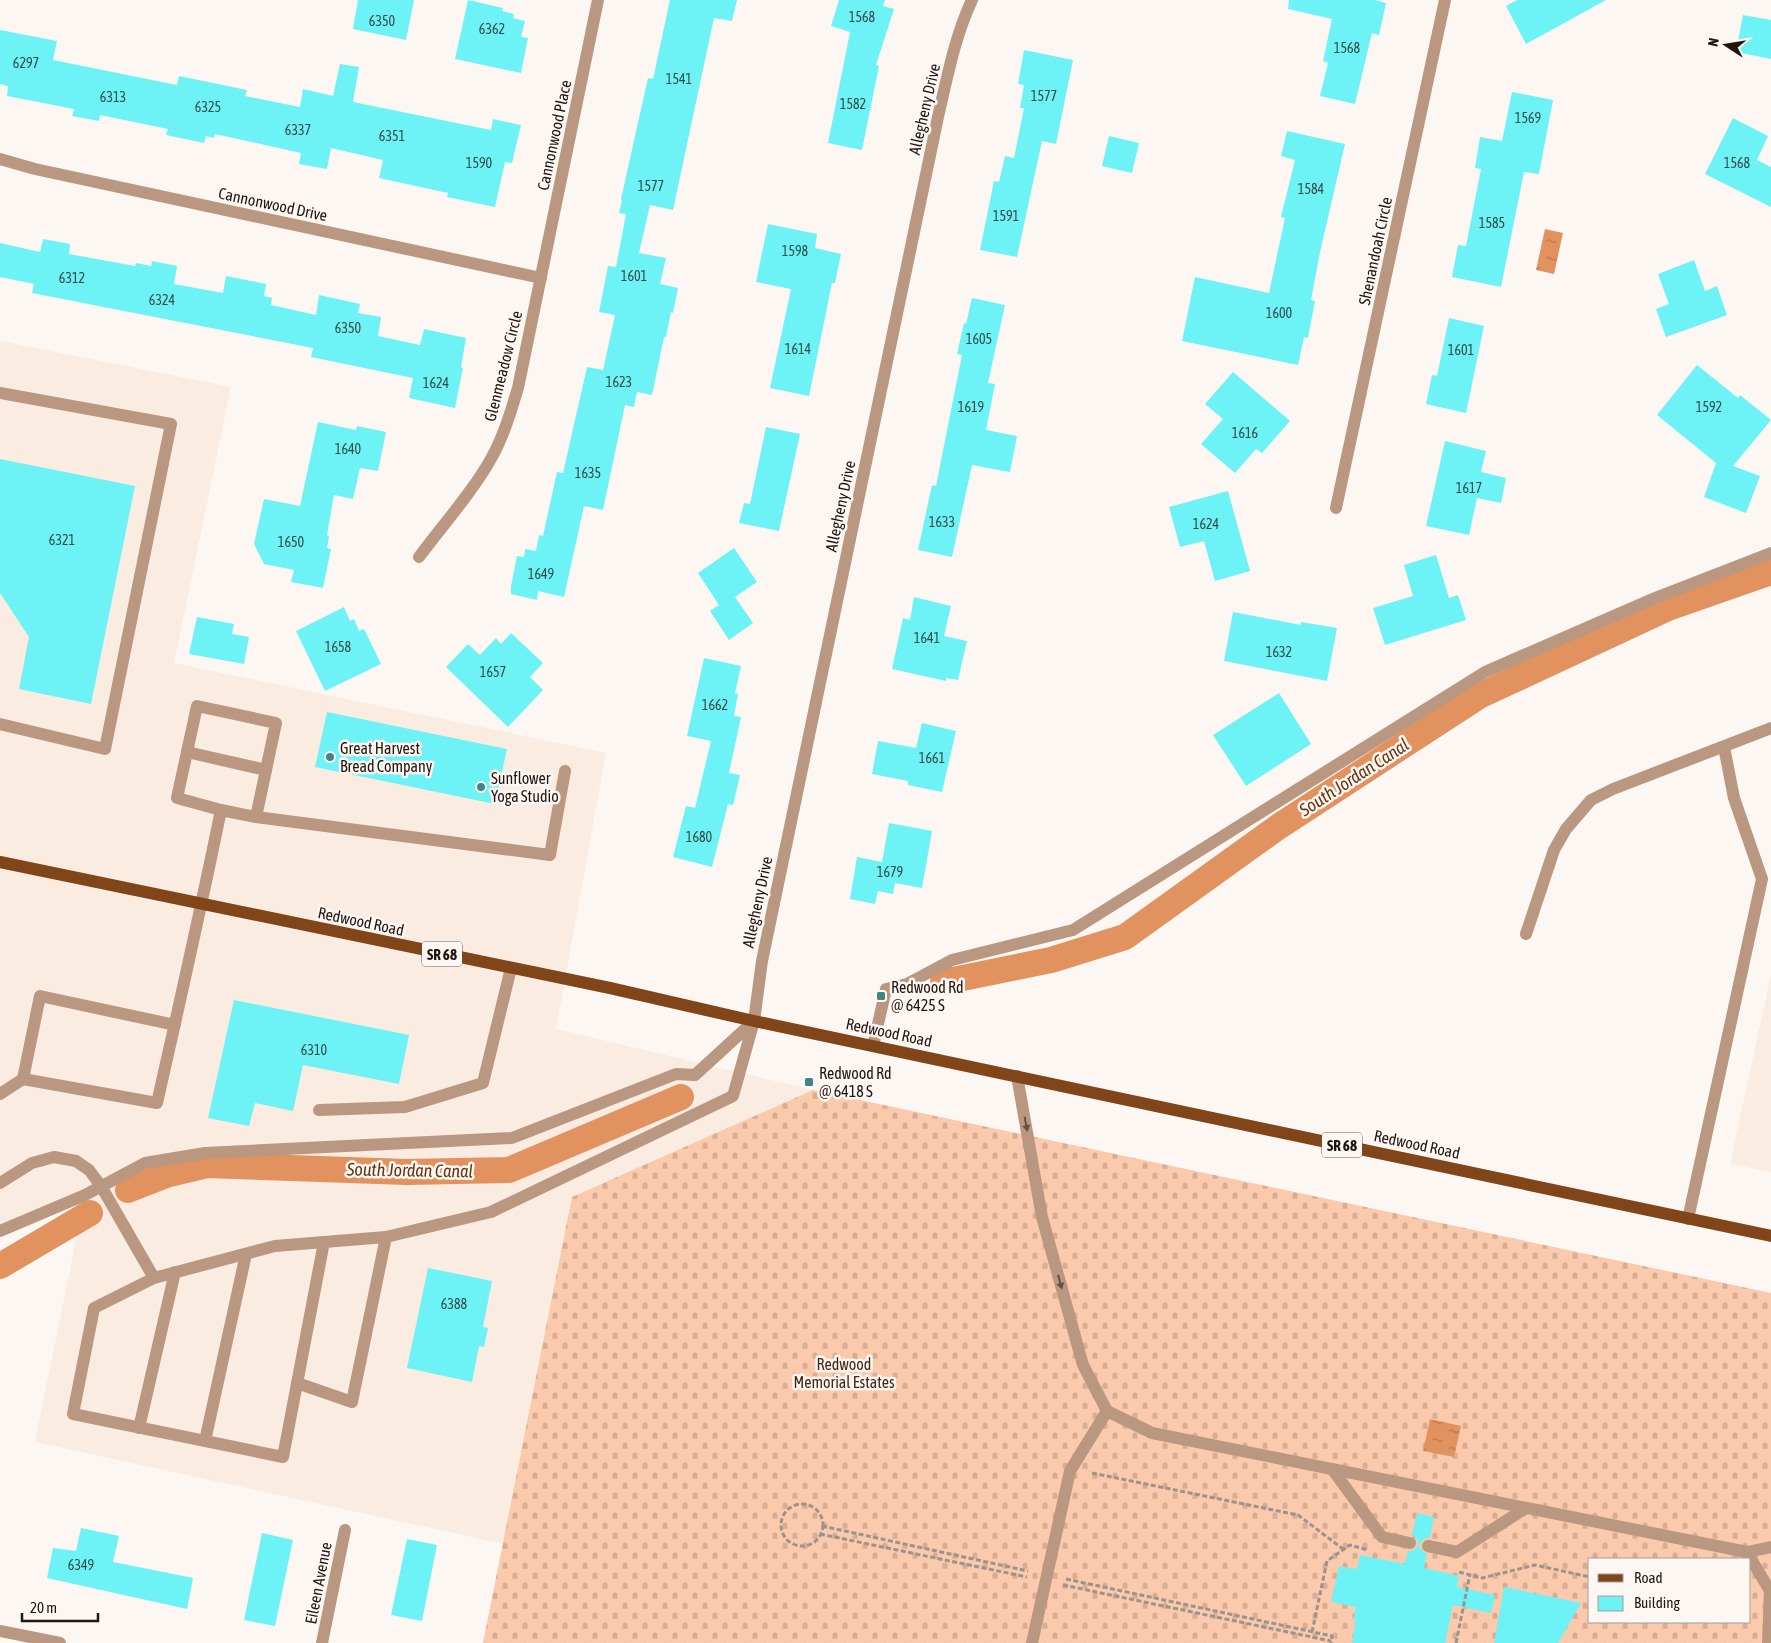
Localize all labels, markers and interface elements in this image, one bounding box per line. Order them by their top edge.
house number: 1568 [849,9,876,25]
house number: 6350 [369,13,396,29]
north arrow [1701,20,1751,70]
house number: 6362 [479,21,505,37]
text: N [1705,37,1722,48]
house number: 1568 [1334,40,1361,56]
house number: 6297 [13,55,39,71]
street label: Allegheny Drive [905,62,944,157]
house number: 1541 [666,71,692,87]
street label: Cannonwood Place [534,78,574,192]
house number: 1577 [1031,88,1057,104]
house number: 6313 [100,89,126,105]
house number: 1582 [840,96,866,112]
house number: 6325 [195,99,221,115]
house number: 1569 [1515,110,1541,126]
house number: 6337 [285,122,311,138]
house number: 6351 [379,128,405,144]
house number: 1590 [466,155,493,171]
house number: 1568 [1724,155,1751,171]
house number: 1577 [638,178,664,194]
house number: 1584 [1298,181,1325,197]
street label: Cannonwood Drive [217,184,329,224]
street label: Shenandoah Circle [1355,195,1395,307]
house number: 1591 [993,208,1019,224]
house number: 1585 [1479,215,1505,231]
house number: 1598 [782,243,809,259]
house number: 1601 [621,268,647,284]
house number: 6312 [59,270,85,286]
house number: 6324 [149,292,176,308]
house number: 1600 [1266,305,1293,321]
street label: Glenmeadow Circle [481,309,525,423]
house number: 6350 [335,320,362,336]
house number: 1605 [966,331,992,347]
house number: 1614 [785,341,812,357]
house number: 1601 [1448,342,1474,358]
house number: 1623 [606,374,632,390]
house number: 1624 [423,375,450,391]
house number: 1619 [958,399,984,415]
house number: 1592 [1696,399,1722,415]
house number: 1616 [1232,425,1259,441]
house number: 1640 [335,441,362,457]
street label: Allegheny Drive [822,459,859,554]
house number: 1635 [575,465,601,481]
house number: 1617 [1456,480,1482,496]
house number: 1633 [929,514,955,530]
house number: 1624 [1193,516,1220,532]
house number: 6321 [49,532,75,548]
house number: 1650 [278,534,305,550]
house number: 1649 [528,566,554,582]
house number: 1641 [914,630,940,646]
house number: 1658 [325,639,352,655]
house number: 1632 [1266,644,1292,660]
house number: 1657 [480,664,506,680]
house number: 1662 [702,697,728,713]
water label: South Jordan Canal [1294,734,1413,821]
place label: Great Harvest Bread Company [340,739,433,776]
house number: 1661 [919,750,945,766]
marker: Great Harvest Bread Company [324,751,336,763]
place label: Sunflower Yoga Studio [491,769,559,806]
marker: Sunflower Yoga Studio [475,781,487,793]
house number: 1680 [686,829,713,845]
street label: Allegheny Drive [739,855,776,950]
house number: 1679 [877,864,903,880]
street label: Redwood Road [316,903,406,939]
road number: SR 68 [422,942,462,966]
place label: Redwood Rd @ 6425 S [891,978,964,1014]
marker: Redwood Rd @ 6425 S [875,990,887,1002]
street label: Redwood Road [844,1014,934,1050]
house number: 6310 [301,1042,328,1058]
place label: Redwood Rd @ 6418 S [819,1064,892,1100]
marker: Redwood Rd @ 6418 S [803,1076,815,1088]
one-way arrow [1022,1116,1030,1131]
street label: Redwood Road [1372,1126,1462,1162]
road number: SR 68 [1322,1132,1362,1158]
water label: South Jordan Canal [346,1158,473,1182]
one-way arrow [1057,1275,1065,1290]
house number: 6388 [441,1296,468,1312]
park label: Redwood Memorial Estates [793,1355,895,1391]
street label: Eileen Avenue [301,1540,335,1626]
house number: 6349 [68,1557,94,1573]
legend [1588,1558,1751,1623]
text: Road [1634,1569,1663,1586]
scale bar [22,1590,99,1622]
text: Building [1634,1594,1680,1611]
text: 20 m [30,1599,57,1616]

